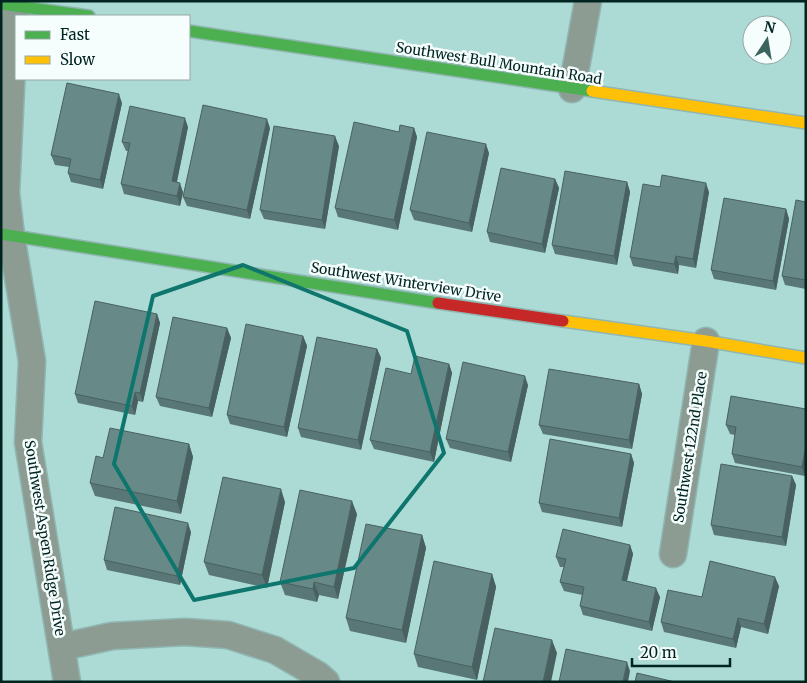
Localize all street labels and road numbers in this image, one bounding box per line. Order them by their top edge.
street label: Southwest Bull Mountain Road [395,38,604,88]
street label: Southwest Winterview Drive [310,258,502,306]
street label: Southwest 122nd Place [669,370,711,524]
street label: Southwest Aspen Ridge Drive [21,439,69,637]

